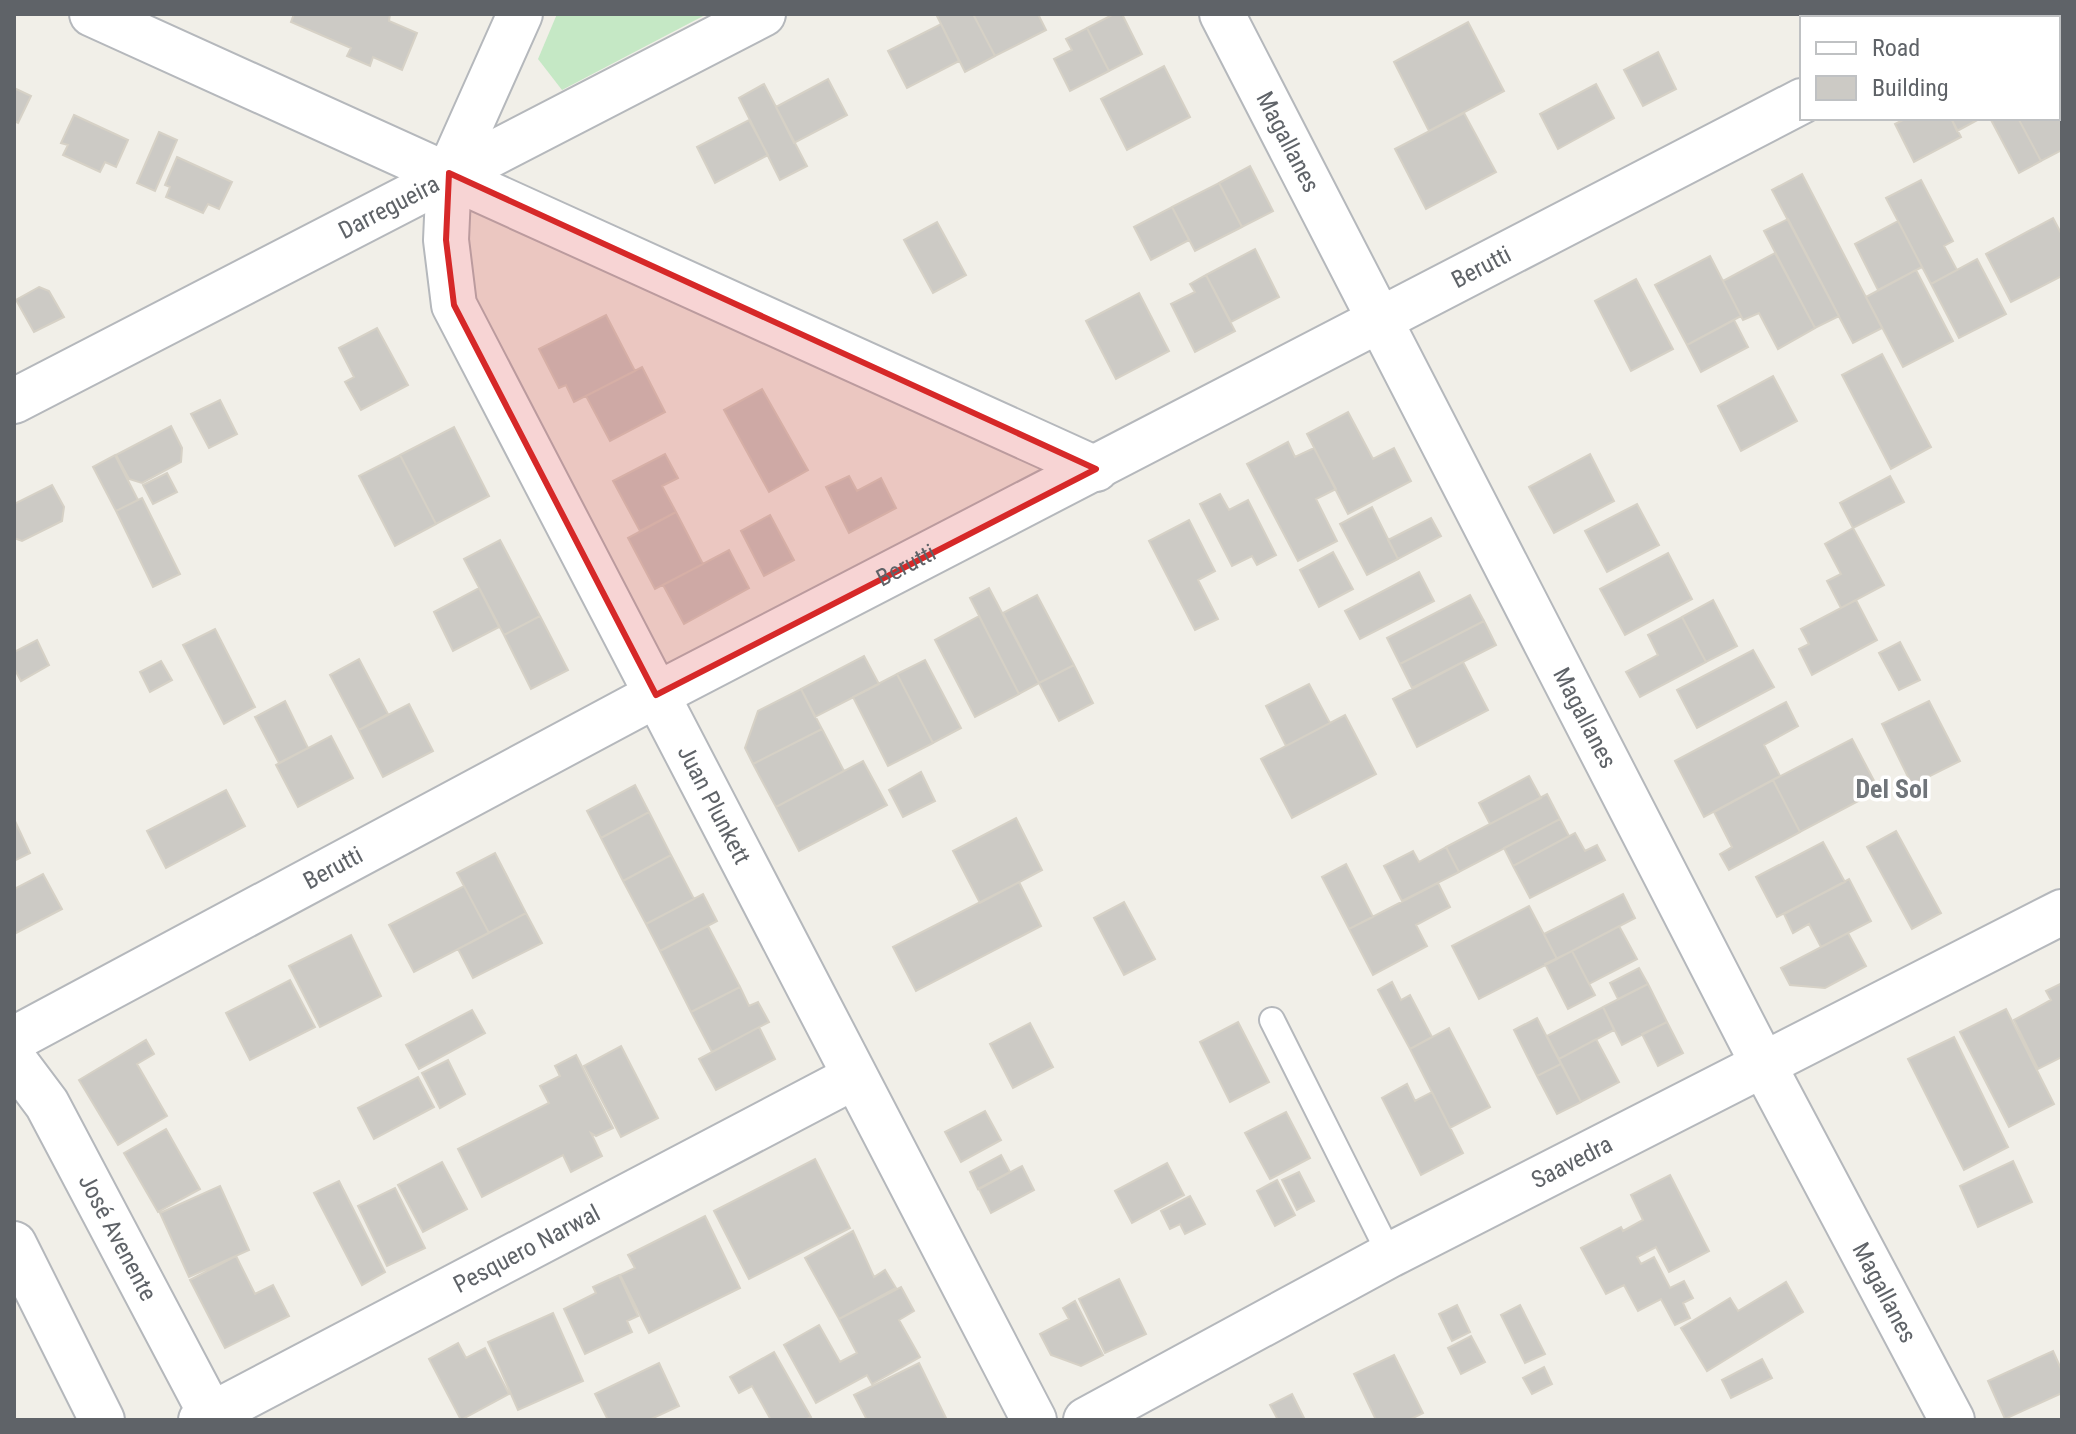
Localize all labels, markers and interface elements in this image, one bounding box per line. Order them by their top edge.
legend [1800,16,2060,120]
text: Road [1872,34,1920,62]
text: Building [1872,74,1949,102]
street label: Magallanes [1250,87,1325,197]
street label: Darregueira [334,170,444,245]
street label: Berutti [1447,240,1516,294]
street label: Berutti [872,538,940,592]
street label: Magallanes [1547,663,1622,773]
street label: Juan Plunkett [672,741,756,869]
district label: Del Sol [1855,774,1929,804]
street label: Berutti [299,841,367,895]
street label: Saavedra [1527,1130,1617,1194]
street label: José Avenente [73,1170,162,1305]
street label: Pesquero Narwal [449,1199,605,1299]
street label: Magallanes [1846,1238,1922,1347]

